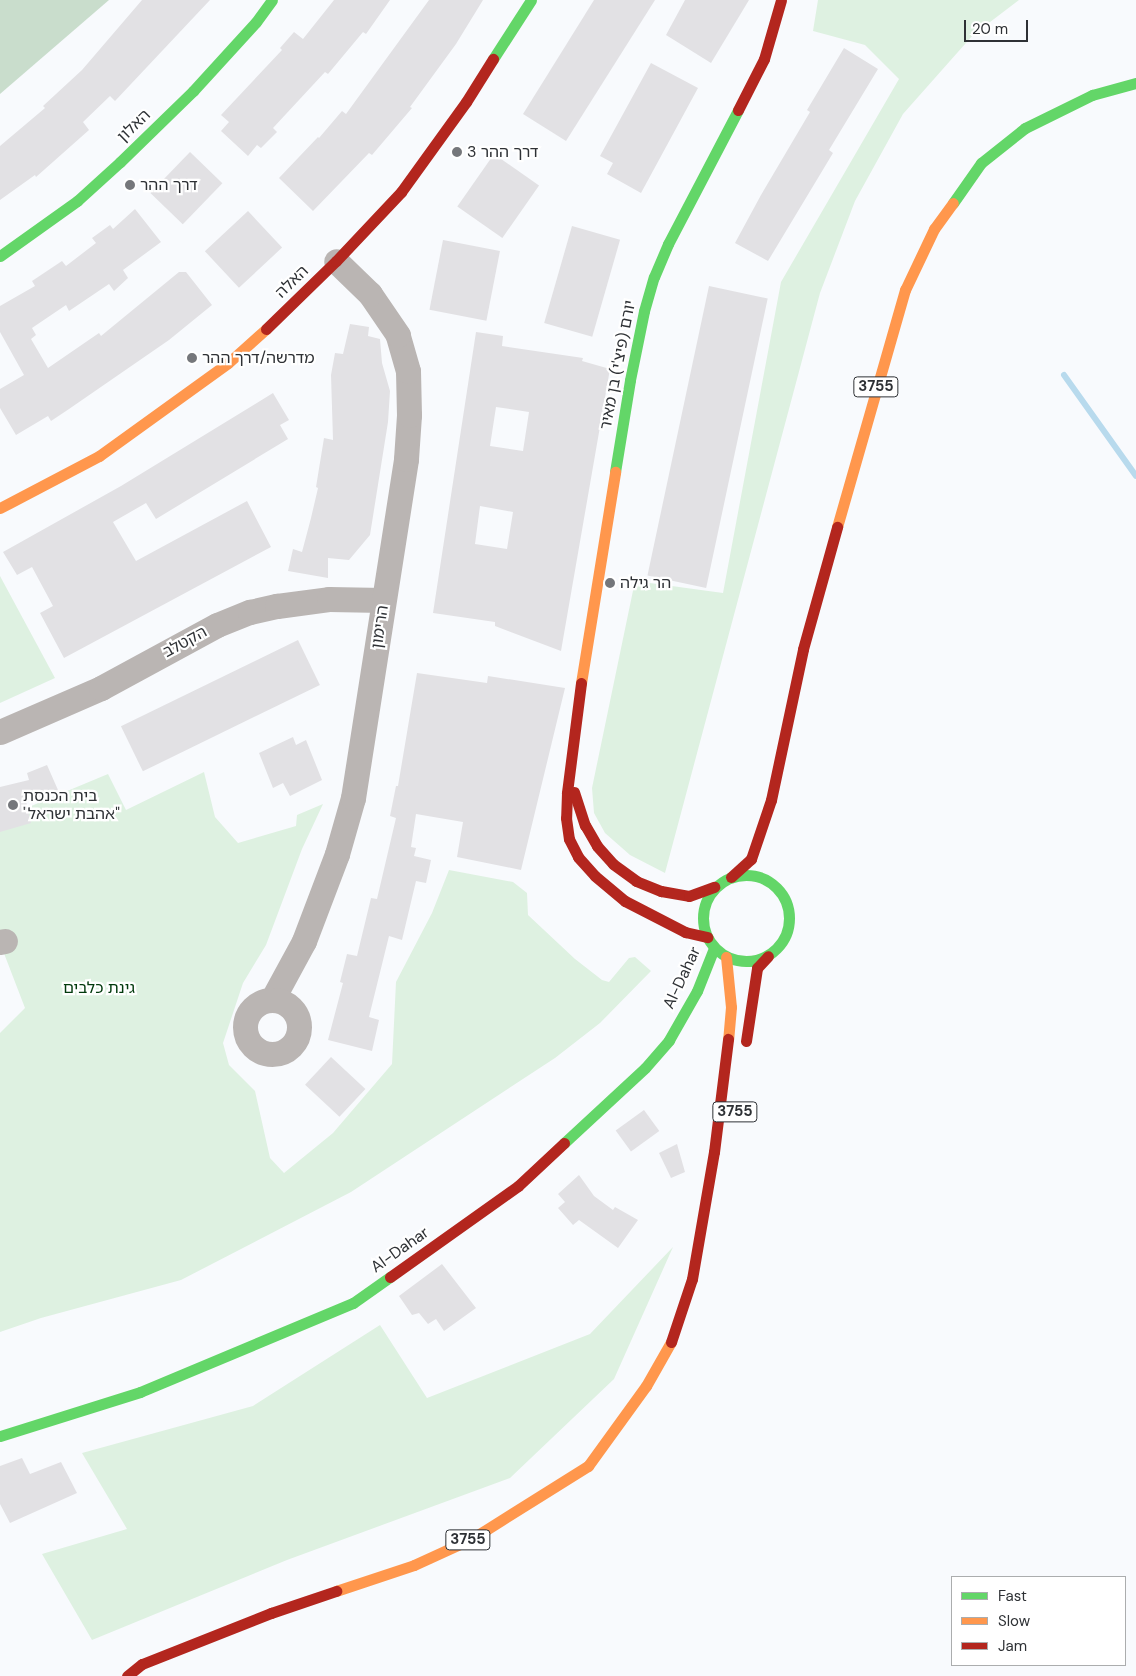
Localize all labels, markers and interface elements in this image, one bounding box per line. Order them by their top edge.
scale bar [966,10,1030,42]
text: 20 m [972,19,1008,39]
street label: האלון [113,106,155,146]
place label: דרך ההר 3 [467,142,538,162]
marker: דרך ההר 3 [451,146,463,158]
place label: דרך ההר [140,175,198,195]
marker: דרך ההר [124,179,136,191]
street label: האלה [272,262,312,302]
street label: יורם (פיצ'י) בן מאיר [596,299,640,431]
place label: מדרשה/דרך ההר [202,348,315,368]
marker: מדרשה/דרך ההר [186,352,198,364]
road number: 3755 [852,374,900,400]
place label: הר גילה [620,573,671,593]
marker: הר גילה [604,577,616,589]
street label: הרימון [367,604,393,650]
street label: הקטלב [160,622,210,662]
place label: בית הכנסת "אהבת ישראל" [23,786,120,824]
marker: בית הכנסת "אהבת ישראל" [7,799,19,811]
street label: Al-Dahar [659,944,705,1012]
park label: גינת כלבים [63,978,135,998]
road number: 3755 [711,1100,759,1124]
street label: Al-Dahar [367,1223,433,1277]
road number: 3755 [444,1528,492,1552]
legend [951,1576,1126,1666]
text: Fast [998,1586,1027,1606]
text: Slow [998,1611,1030,1631]
text: Jam [998,1636,1027,1656]

